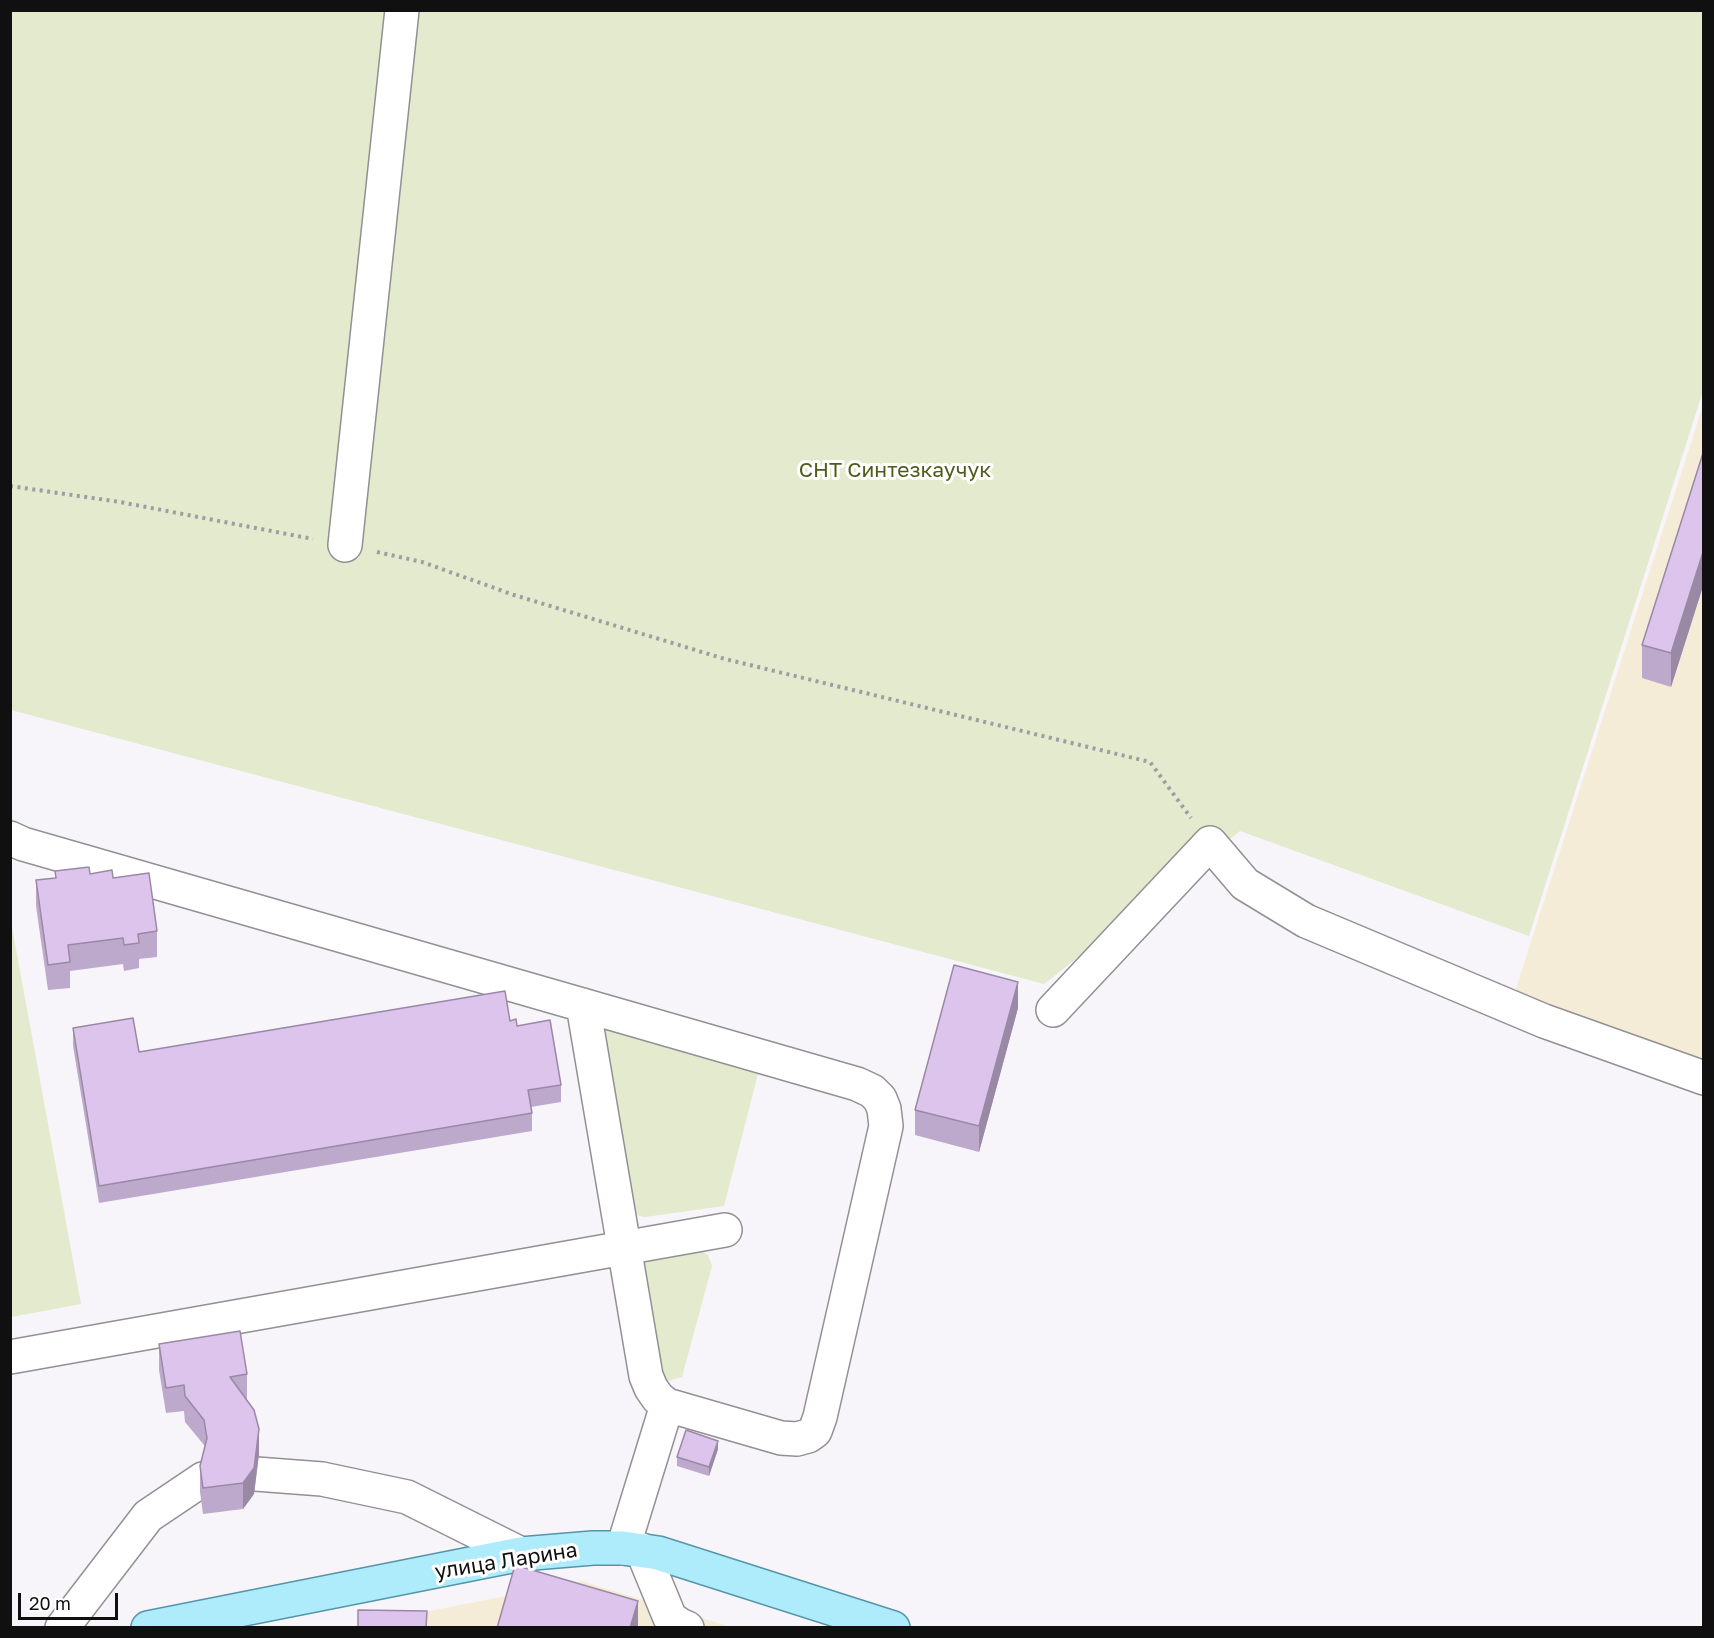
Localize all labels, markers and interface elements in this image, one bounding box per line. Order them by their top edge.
park label: СНТ Синтезкаучук [799,457,991,483]
street label: улица Ларина [433,1537,579,1585]
scale bar [21,1581,122,1619]
text: 20 m [29,1592,71,1614]

